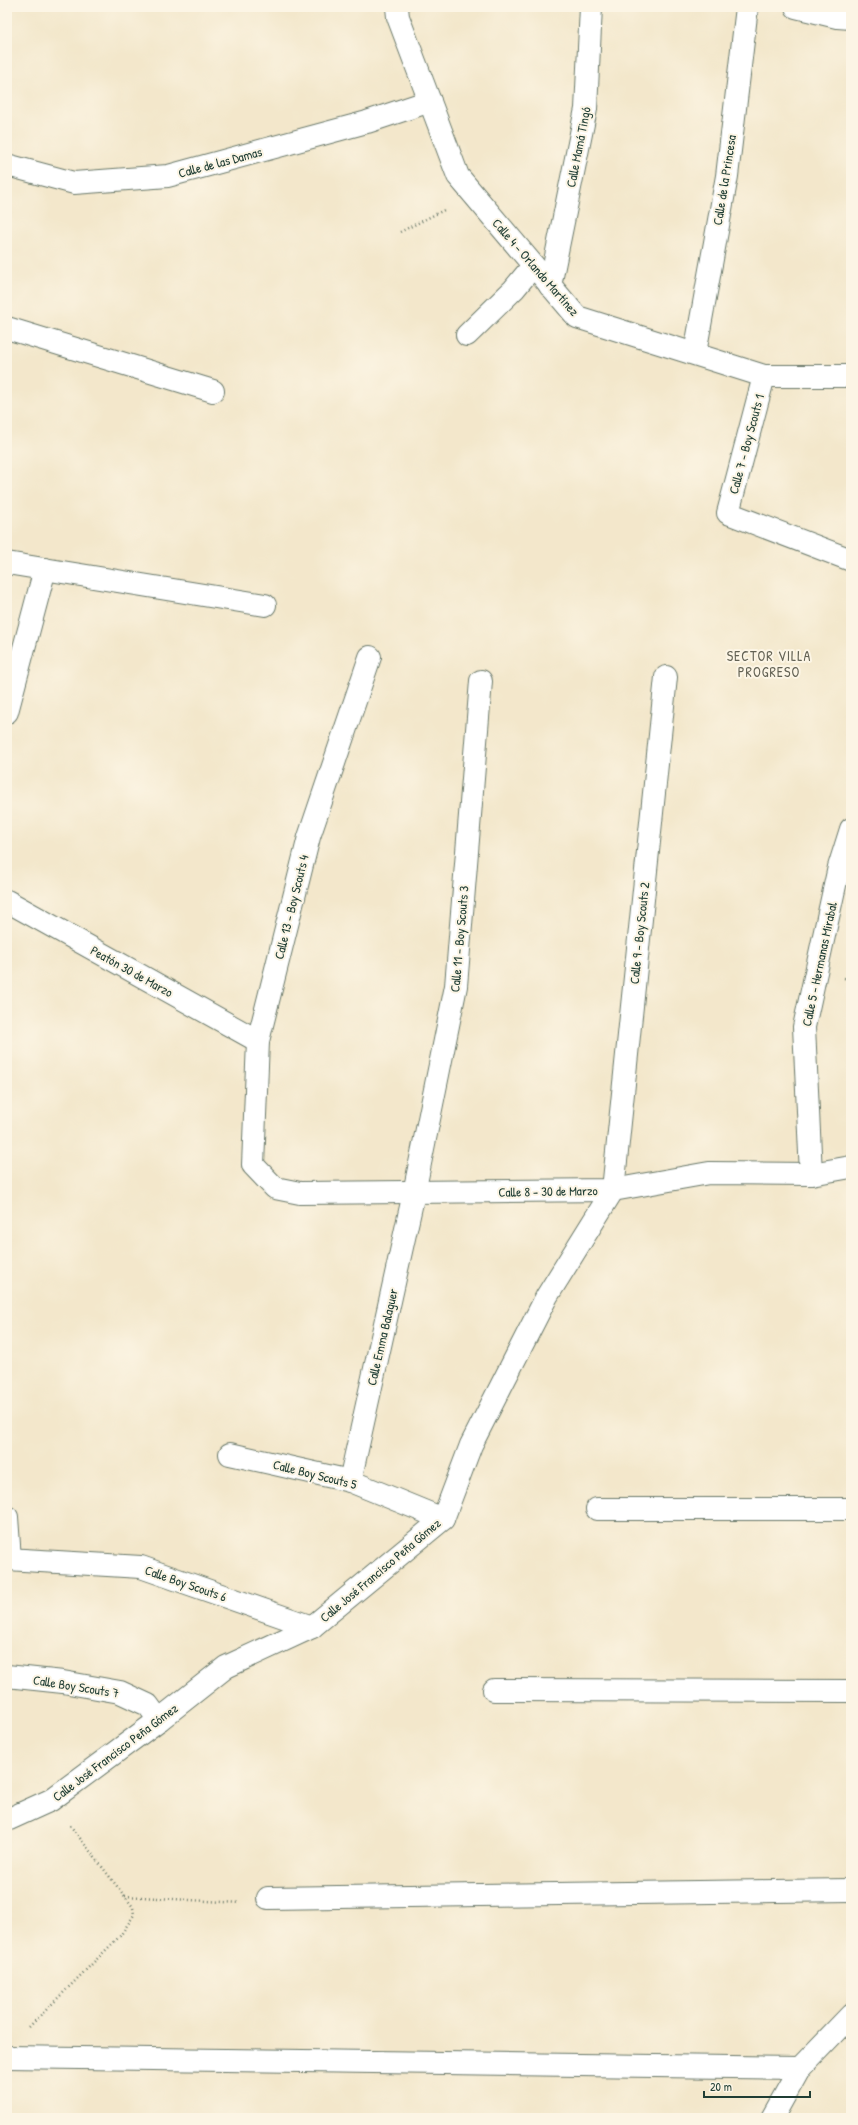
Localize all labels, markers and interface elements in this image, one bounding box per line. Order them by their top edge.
street label: Calle Mamá Tingó [561,105,595,189]
street label: Calle de la Princesa [708,134,740,226]
street label: Calle de las Damas [176,142,264,182]
street label: Calle 4 - Orlando Martínez [489,214,584,320]
street label: Calle 7 - Boy Scouts 1 [724,392,768,496]
district label: SECTOR VILLA PROGRESO [727,646,811,681]
street label: Calle 13 - Boy Scouts 4 [269,853,313,961]
street label: Calle 9 - Boy Scouts 2 [625,881,653,985]
street label: Calle 11 - Boy Scouts 3 [445,885,473,993]
street label: Calle 5 - Hermanas Mirabal [797,900,841,1028]
street label: Peatón 30 de Marzo [88,941,176,1001]
street label: Calle 8 - 30 de Marzo [498,1181,598,1201]
street label: Calle Emma Balaguer [362,1287,402,1387]
street label: Calle Boy Scouts 5 [271,1455,359,1493]
street label: Calle José Francisco Peña Gómez [316,1514,445,1626]
street label: Calle Boy Scouts 6 [143,1561,229,1605]
street label: Calle Boy Scouts 7 [32,1670,120,1702]
street label: Calle José Francisco Peña Gómez [49,1699,182,1805]
scale bar [704,2073,810,2099]
text: 20 m [710,2078,732,2095]

